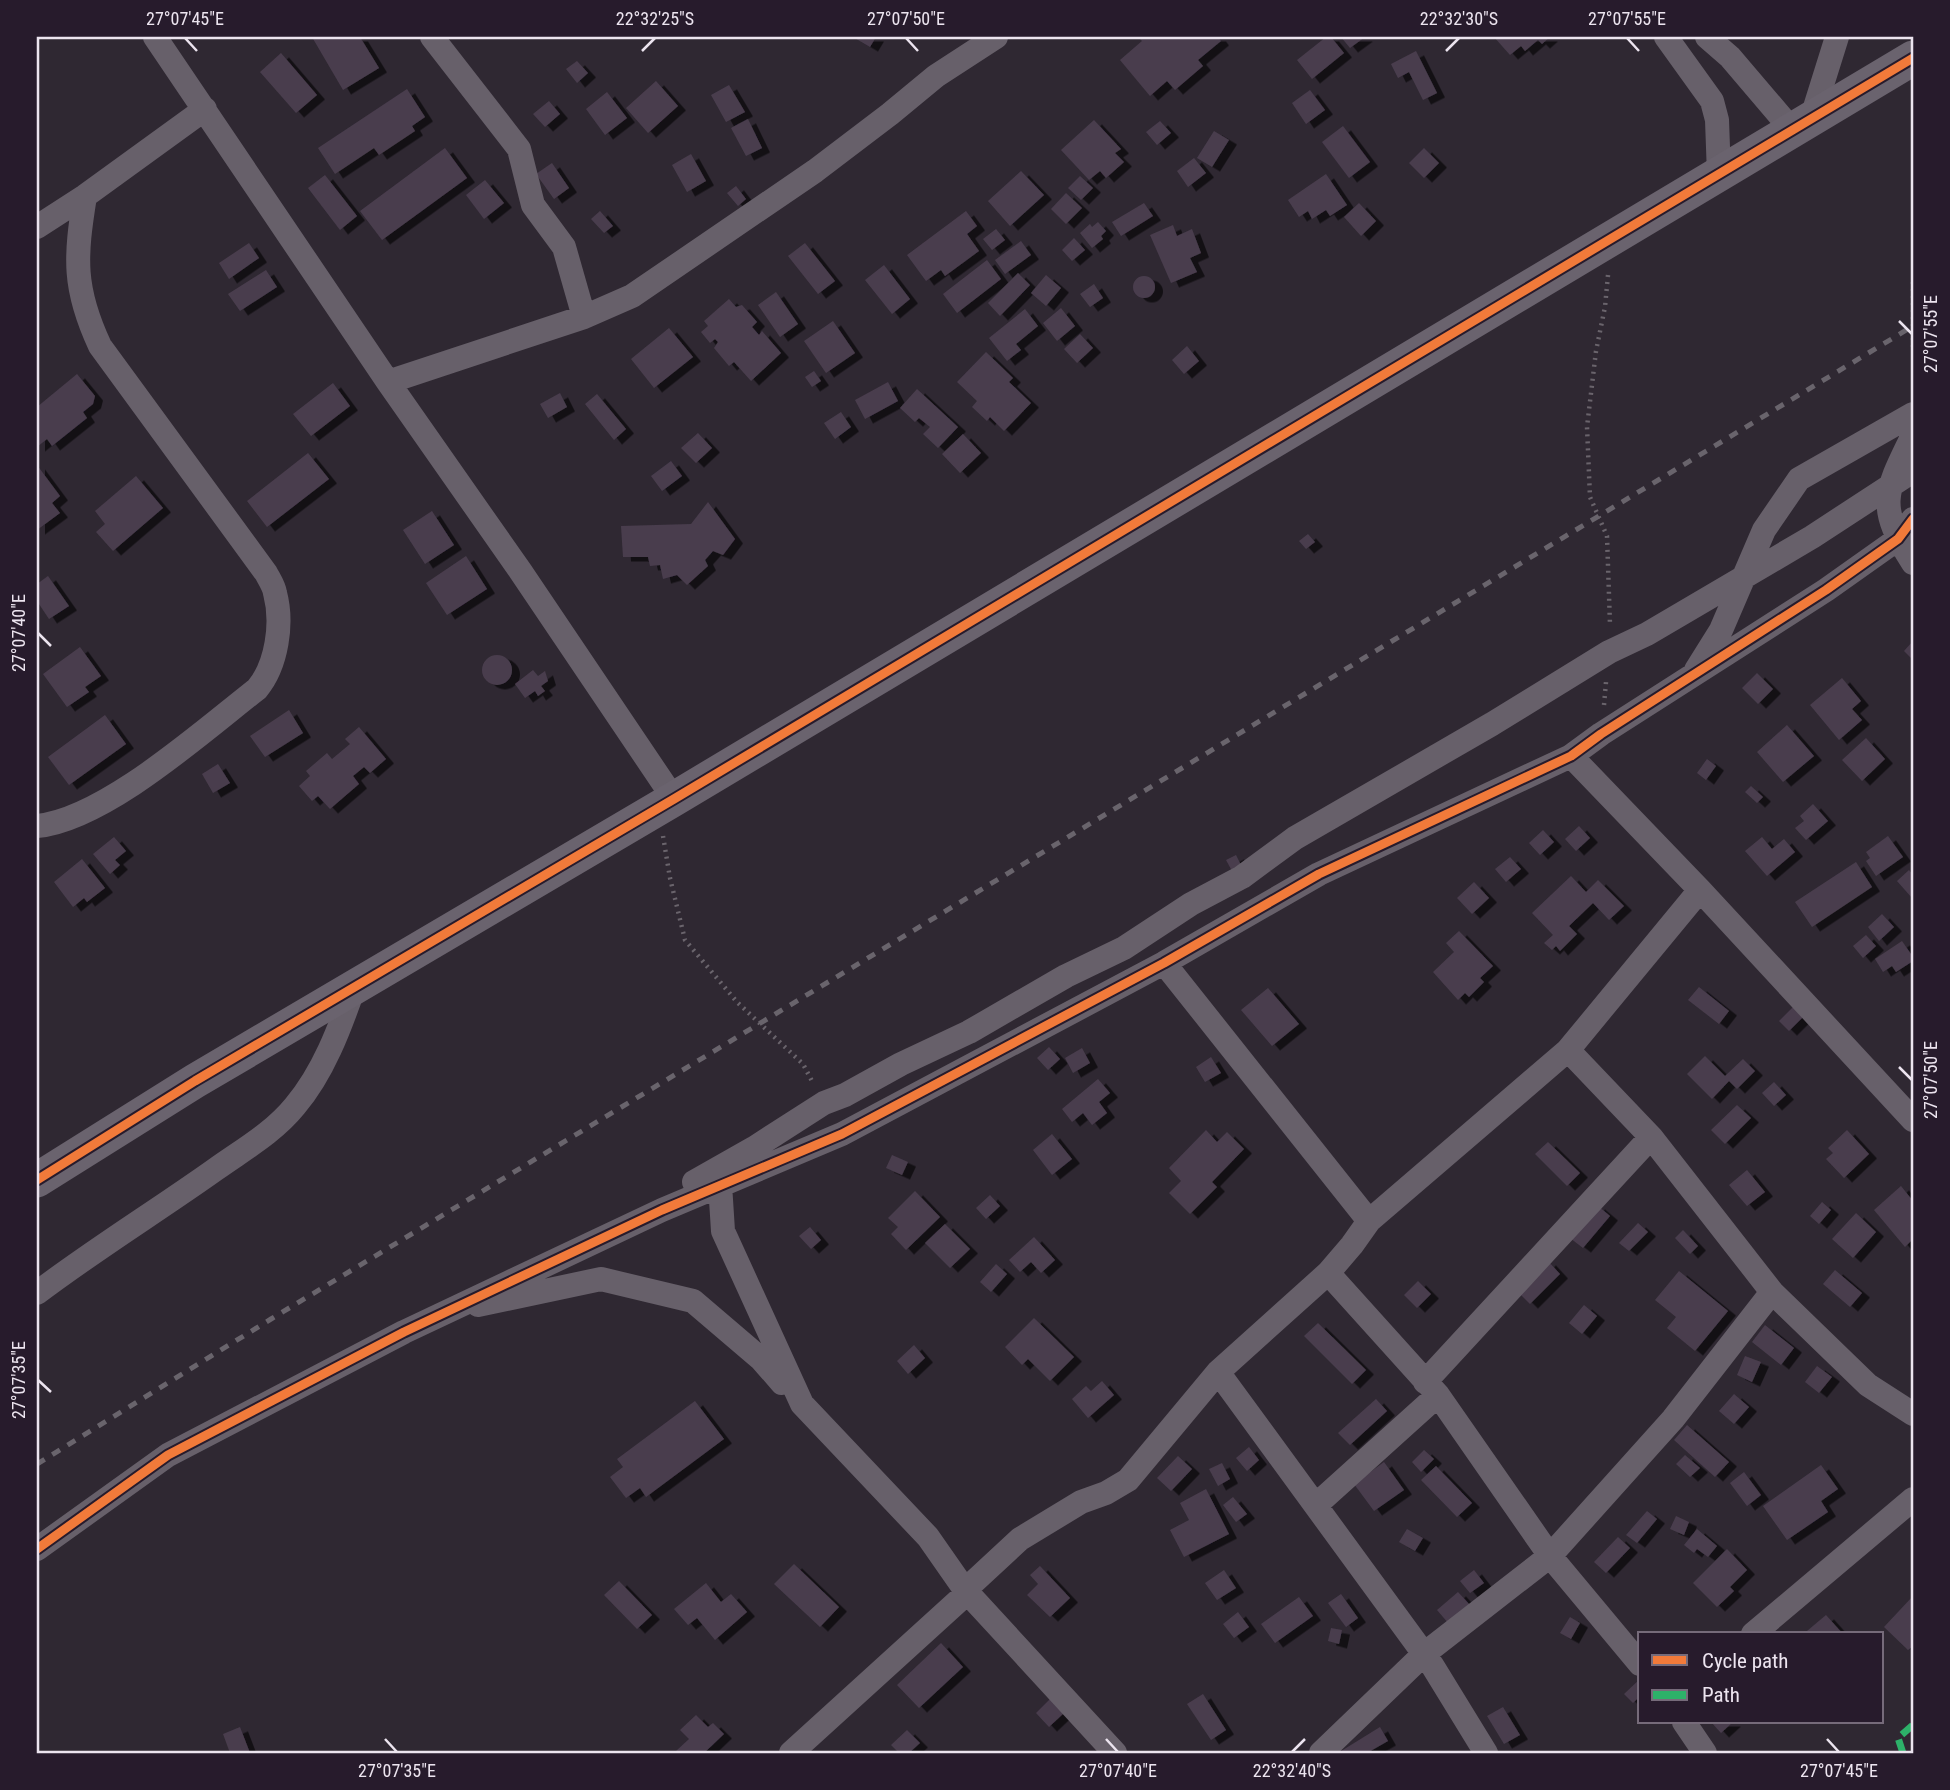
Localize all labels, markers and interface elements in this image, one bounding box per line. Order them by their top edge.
text: 27°07'45"E [146,8,224,29]
text: 22°32'25"S [616,8,694,29]
text: 27°07'50"E [867,8,945,29]
text: 22°32'30"S [1420,8,1498,29]
text: 27°07'55"E [1588,8,1666,29]
text: 27°07'55"E [1920,295,1941,373]
text: 27°07'40"E [8,594,29,672]
text: 27°07'50"E [1920,1041,1941,1119]
text: 27°07'35"E [8,1341,29,1419]
legend [1638,1632,1884,1724]
text: Cycle path [1702,1649,1788,1673]
text: Path [1702,1683,1740,1707]
text: 27°07'35"E [358,1760,436,1781]
text: 27°07'40"E [1079,1760,1157,1781]
text: 22°32'40"S [1253,1760,1331,1781]
text: 27°07'45"E [1800,1760,1878,1781]

